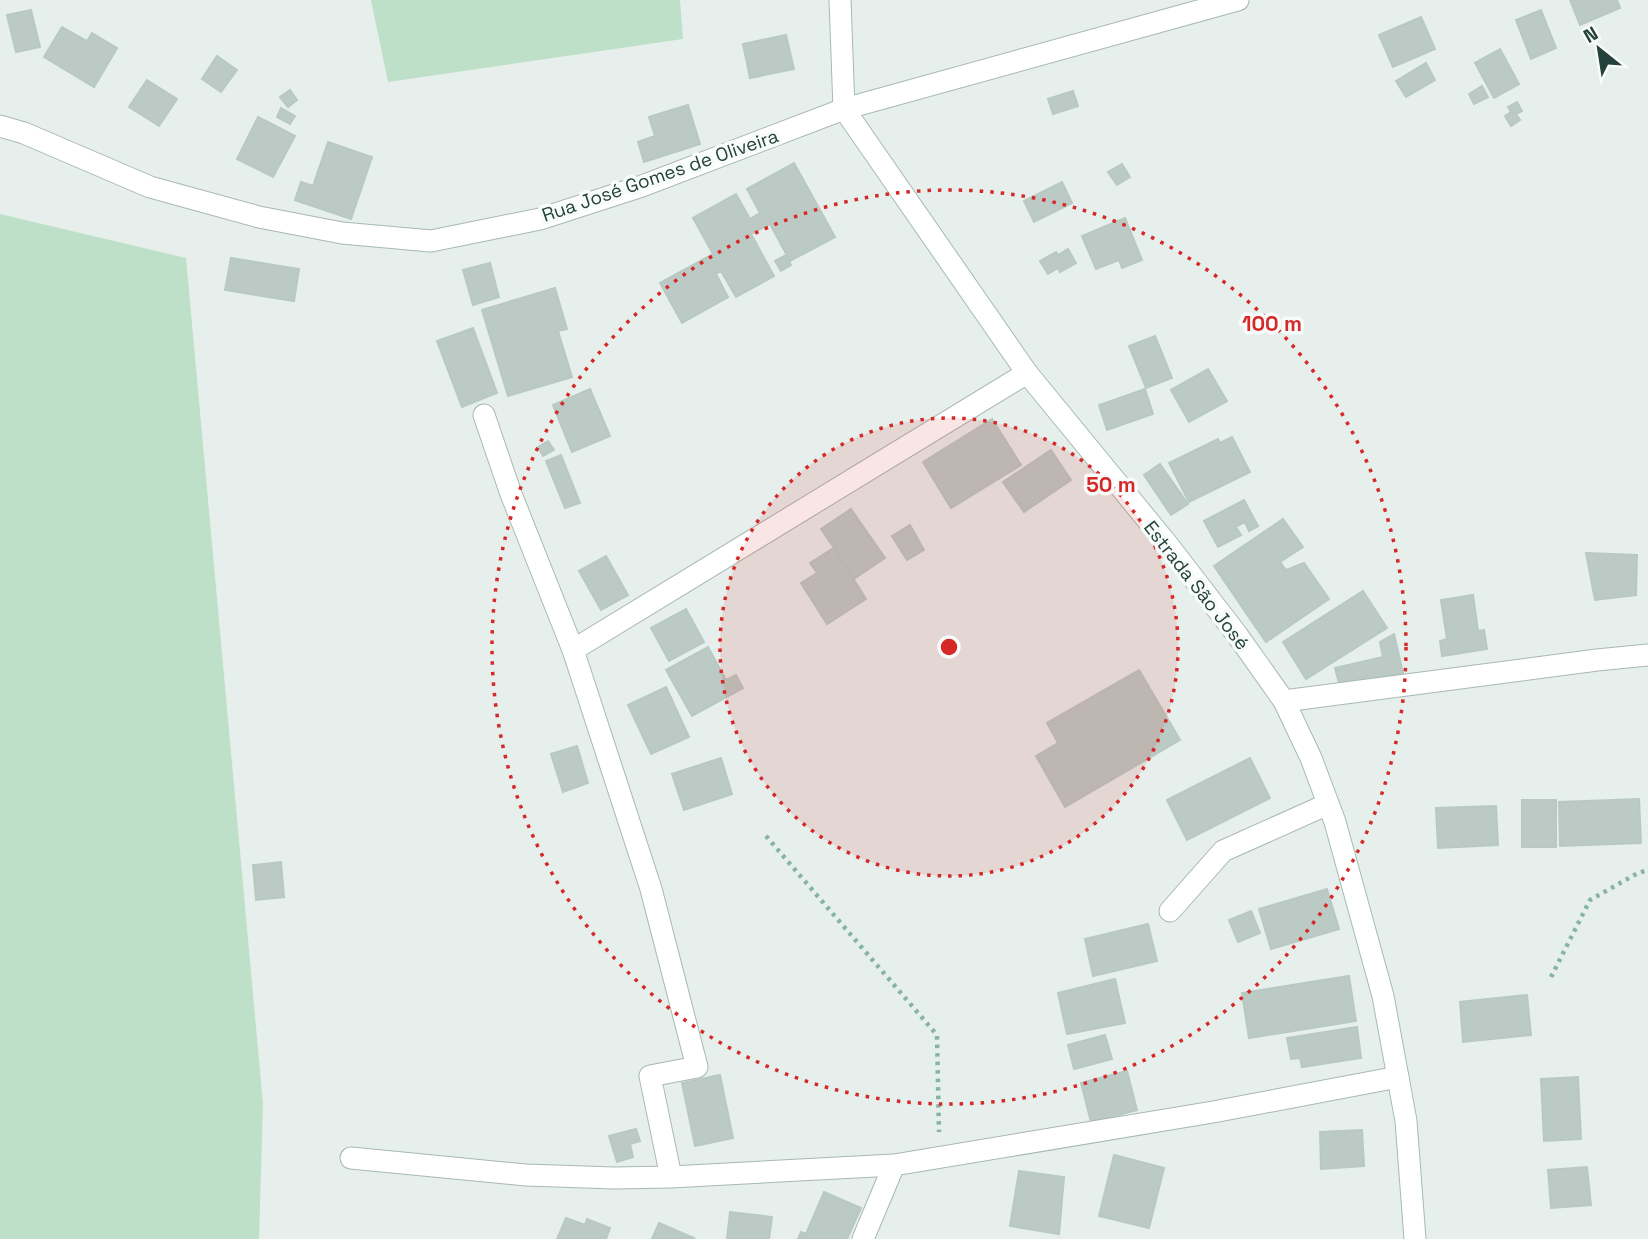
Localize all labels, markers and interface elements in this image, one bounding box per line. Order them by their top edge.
north arrow [1564,14,1634,84]
text: N [1579,21,1603,49]
street label: Rua José Gomes de Oliveira [538,123,782,228]
text: 100 m [1242,310,1302,337]
text: 50 m [1086,471,1136,498]
street label: Estrada São José [1138,516,1255,655]
centre of rings [937,635,961,659]

